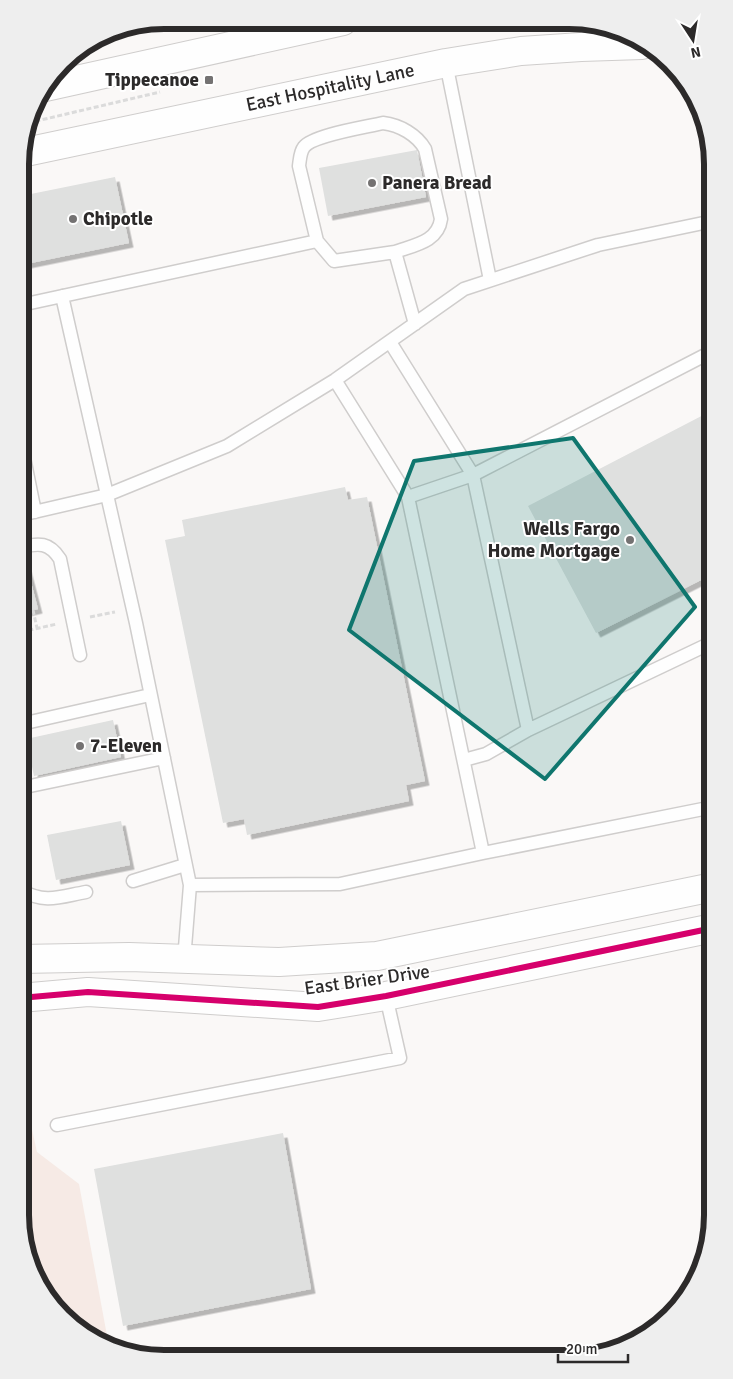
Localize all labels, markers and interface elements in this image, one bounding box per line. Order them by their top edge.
north arrow [668,15,718,65]
text: N [689,43,702,62]
street label: East Hospitality Lane [244,58,417,117]
place label: Tippecanoe [105,68,199,92]
marker: Tippecanoe [203,74,215,86]
place label: Panera Bread [382,171,492,195]
marker: Panera Bread [366,177,378,189]
place label: Chipotle [83,207,153,231]
marker: Chipotle [67,213,79,225]
place label: Wells Fargo Home Mortgage [488,517,620,563]
marker: Wells Fargo Home Mortgage [624,534,636,546]
place label: 7-Eleven [90,734,162,758]
marker: 7-Eleven [74,740,86,752]
street label: East Brier Drive [303,959,431,1001]
scale bar [558,1332,628,1364]
text: 20 m [566,1340,597,1358]

